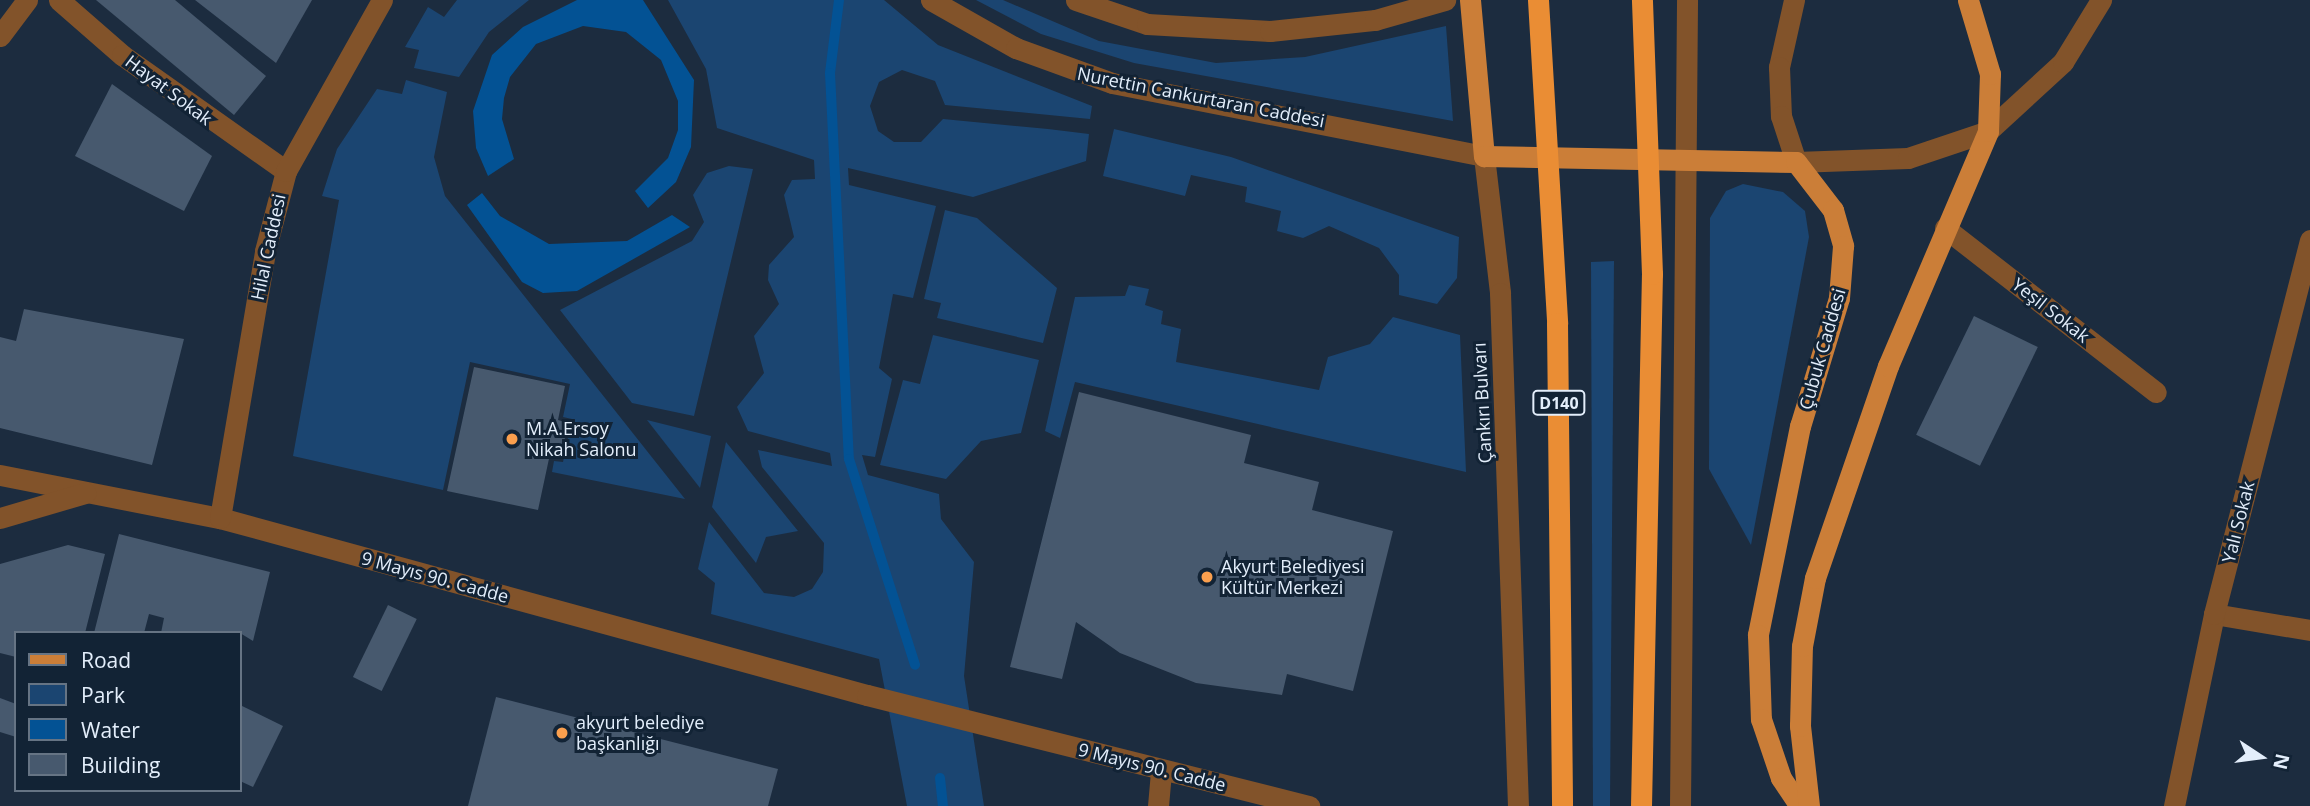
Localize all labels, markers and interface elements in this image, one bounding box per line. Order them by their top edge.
street label: Hayat Sokak [121,50,217,130]
street label: Nurettin Cankurtaran Caddesi [1076,62,1326,132]
street label: Hilal Caddesi [246,192,290,302]
street label: Yeşil Sokak [2008,273,2094,347]
street label: Çubuk Caddesi [1794,286,1850,412]
street label: Çankırı Bulvarı [1468,342,1496,464]
road number: D140 [1531,390,1587,416]
place label: M.A.Ersoy Nikah Salonu [526,418,637,460]
marker: M.A.Ersoy Nikah Salonu [504,431,520,447]
street label: Yalı Sokak [2217,479,2259,565]
street label: 9 Mayıs 90. Cadde [359,547,511,607]
place label: Akyurt Belediyesi Kültür Merkezi [1221,556,1365,598]
marker: Akyurt Belediyesi Kültür Merkezi [1199,569,1215,585]
legend [14,631,242,792]
text: Road [81,646,131,674]
text: Park [81,681,125,709]
place label: akyurt belediye başkanlığı [576,712,704,754]
text: Water [81,716,140,744]
north arrow [2226,722,2296,792]
marker: akyurt belediye başkanlığı [554,725,570,741]
street label: 9 Mayıs 90. Cadde [1076,738,1228,796]
text: Building [81,751,160,779]
text: N [2267,751,2296,772]

